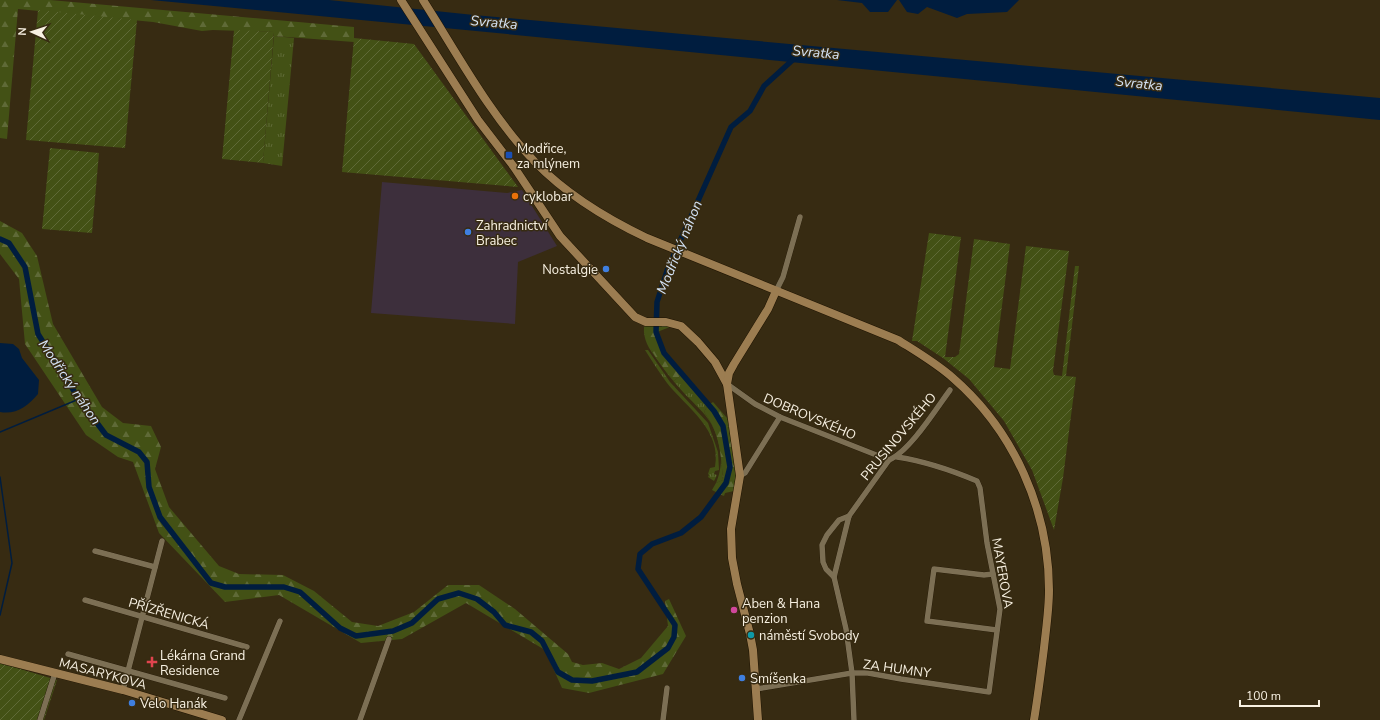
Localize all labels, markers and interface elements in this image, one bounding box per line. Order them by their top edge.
water label: Svratka [470,11,518,34]
north arrow [12,12,52,52]
text: N [15,27,30,36]
water label: Svratka [792,41,840,64]
water label: Svratka [1114,72,1163,95]
place label: Modřice, za mlýnem [517,140,580,173]
marker: Modřice, za mlýnem [504,150,514,160]
place label: cyklobar [523,188,573,206]
marker: cyklobar [510,191,520,201]
water label: Modřický náhon [652,198,707,297]
place label: Zahradnictví Brabec [476,217,549,250]
marker: Zahradnictví Brabec [463,227,473,237]
place label: Nostalgie [542,261,598,279]
marker: Nostalgie [601,264,611,274]
water label: Modřický náhon [34,336,105,429]
street label: DOBROVSKÉHO [760,388,859,445]
street label: PRUSINOVSKÉHO [856,388,941,484]
street label: MAYEROVA [987,536,1017,610]
street label: PŘÍZŘENICKÁ [126,593,212,634]
place label: Aben & Hana penzion [742,595,820,628]
marker: Aben & Hana penzion [729,605,739,615]
place label: náměstí Svobody [759,627,860,645]
marker: náměstí Svobody [746,630,756,640]
place label: Lékárna Grand Residence [160,647,245,680]
street label: MASARYKOVA [57,654,149,694]
street label: ZA HUMNY [862,655,932,683]
marker: Lékárna Grand Residence [147,657,157,667]
place label: Smíšenka [750,670,806,688]
marker: Smíšenka [737,673,747,683]
scale bar [1240,682,1319,708]
text: 100 m [1246,688,1281,704]
place label: Velo Hanák [139,695,208,713]
marker: Velo Hanák [127,698,137,708]

